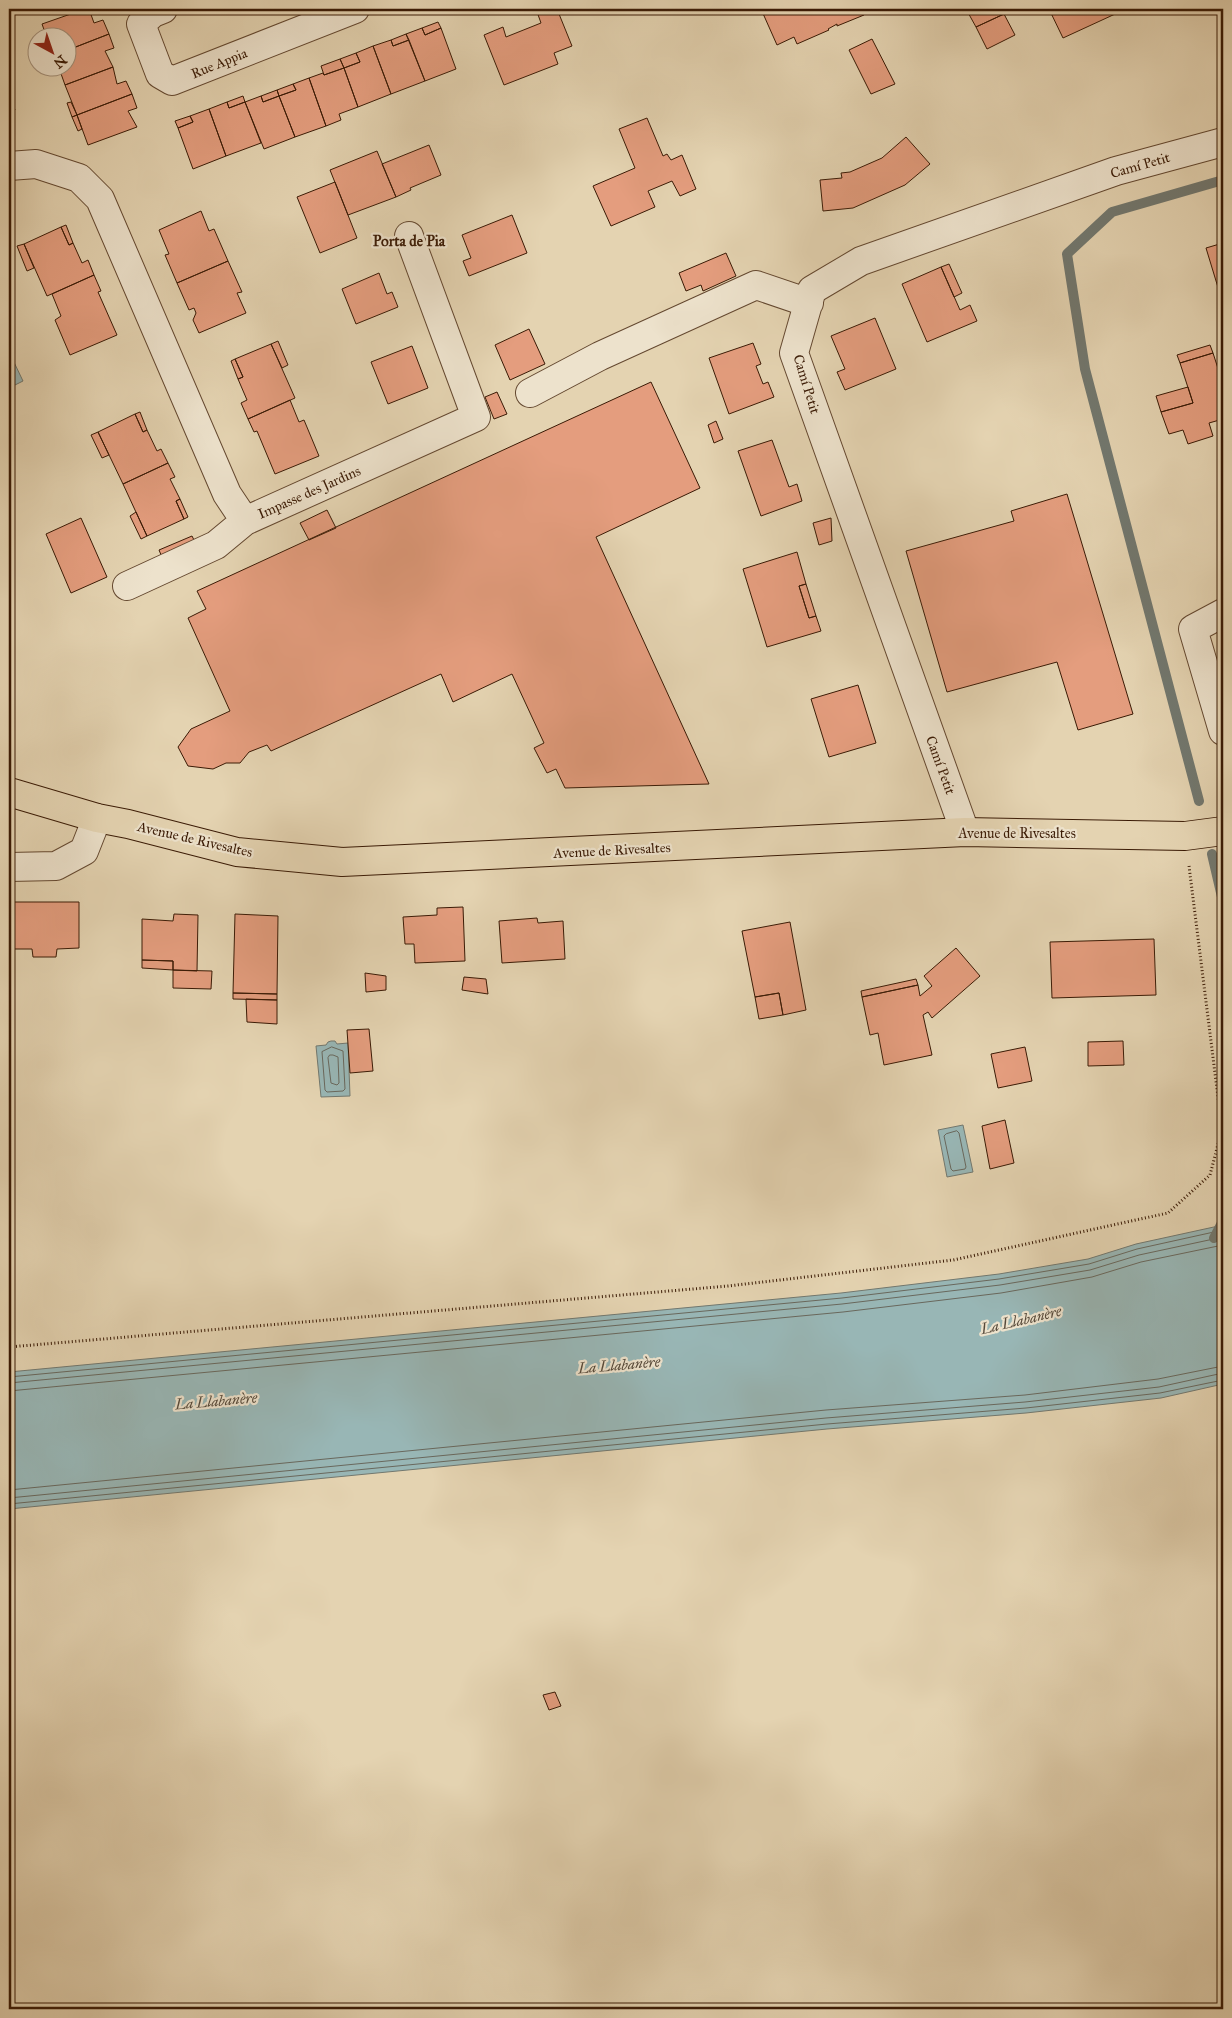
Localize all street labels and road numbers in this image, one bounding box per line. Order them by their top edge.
street label: Rue Appia [189,44,250,82]
street label: Camí Petit [1108,149,1172,182]
street label: Camí Petit [789,352,824,416]
street label: Impasse des Jardins [255,462,364,524]
street label: Camí Petit [922,733,959,797]
street label: Avenue de Rivesaltes [135,818,254,861]
street label: Avenue de Rivesaltes [957,825,1076,842]
street label: Avenue de Rivesaltes [552,839,671,862]

